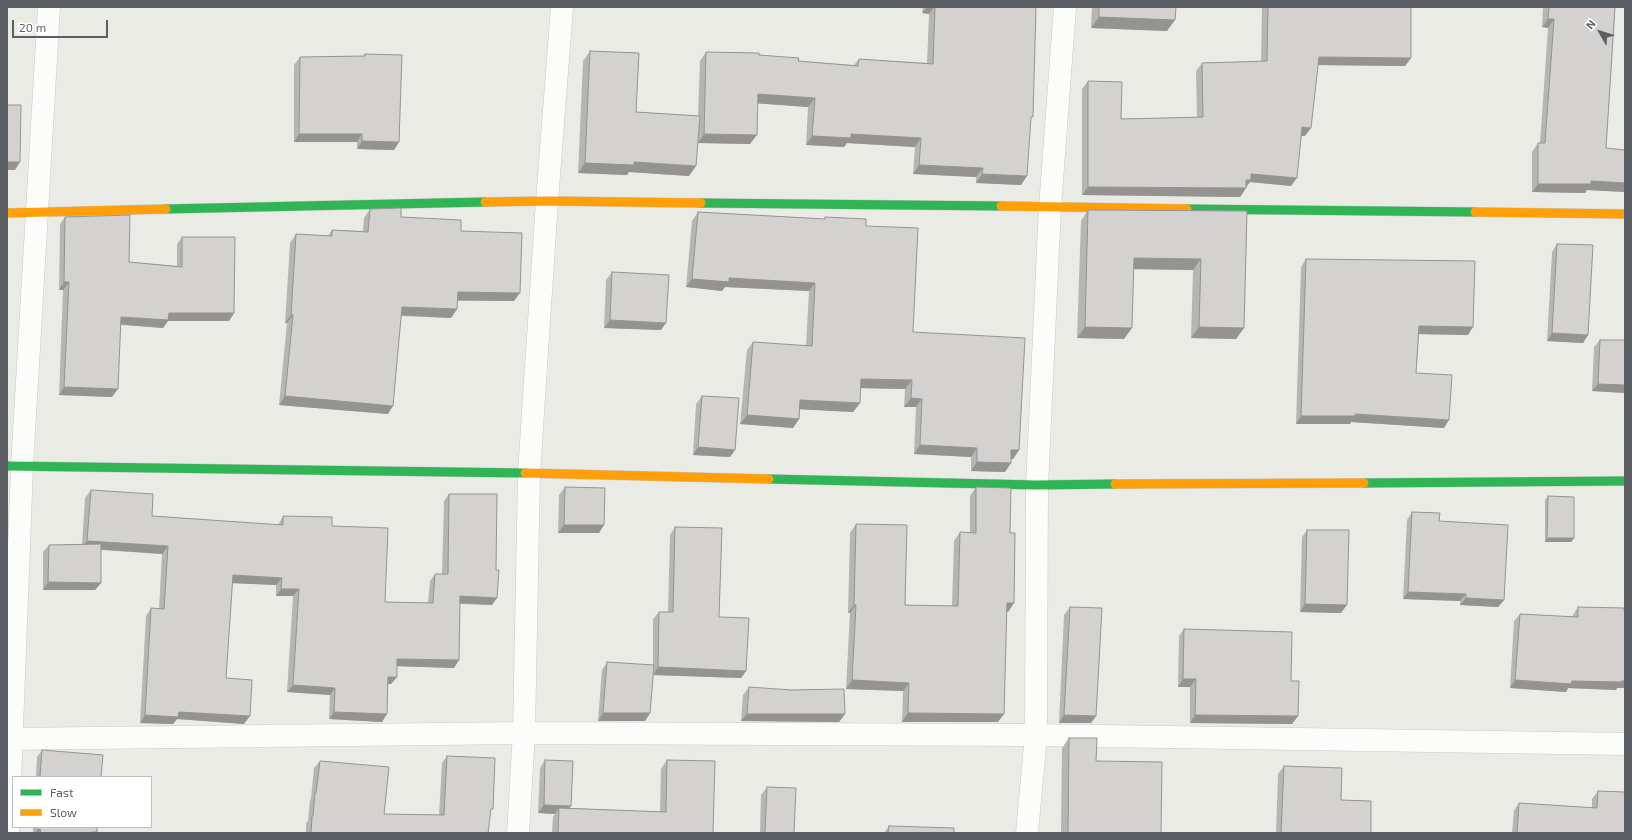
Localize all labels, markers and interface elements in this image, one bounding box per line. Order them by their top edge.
scale bar [14,12,110,38]
north arrow [1580,12,1620,52]
text: N [1583,17,1598,31]
text: 20 m [19,20,46,34]
legend [12,776,152,828]
text: Fast [50,785,73,799]
text: Slow [50,805,77,819]

